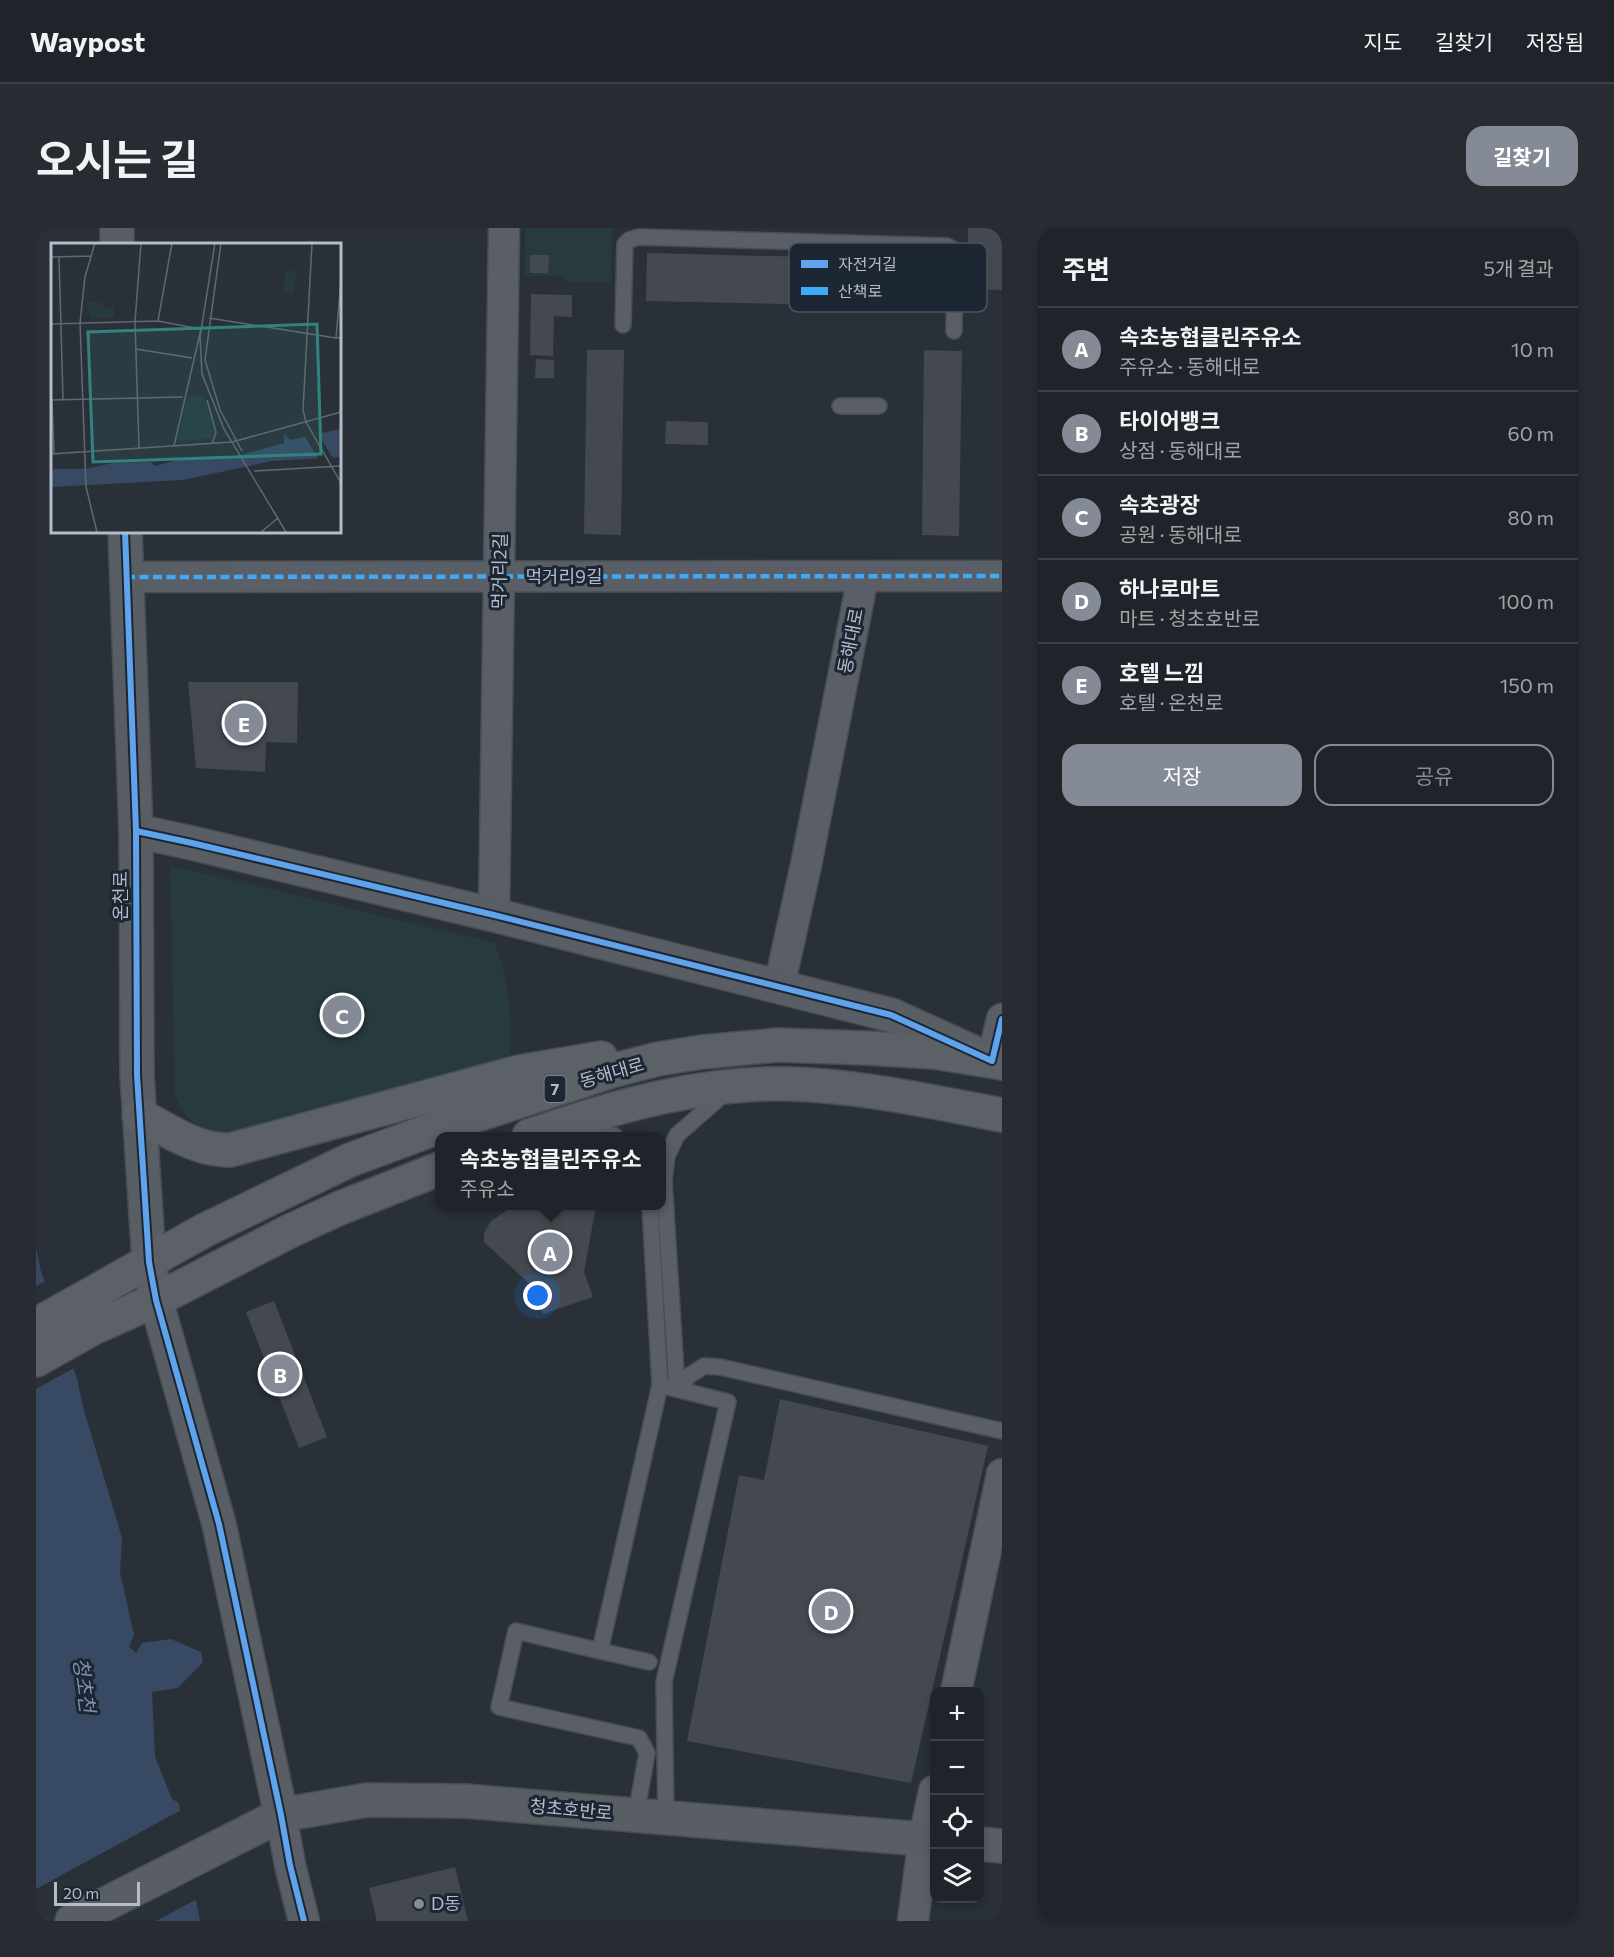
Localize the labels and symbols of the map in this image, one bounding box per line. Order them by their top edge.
inset map [51,243,340,532]
legend [789,243,987,312]
text: 자전거길 [838,254,897,273]
text: 산책로 [838,281,882,300]
street label: 먹거리2길 [487,533,511,609]
street label: 먹거리9길 [525,565,603,587]
street label: 동해대로 [833,606,867,675]
pin: E [224,700,264,746]
street label: 온천로 [109,871,131,921]
pin: C [322,992,362,1038]
street label: 동해대로 [577,1052,647,1092]
road number: 7 [544,1076,566,1102]
pin: A [530,1230,570,1274]
your location [523,1281,552,1310]
pin: B [260,1352,300,1396]
pin: D [812,1588,850,1634]
water label: 청초천 [69,1656,101,1716]
street label: 청초호반로 [529,1794,613,1824]
scale bar [54,1879,140,1906]
place label: D동 [431,1892,461,1914]
marker: D동 [412,1897,426,1911]

